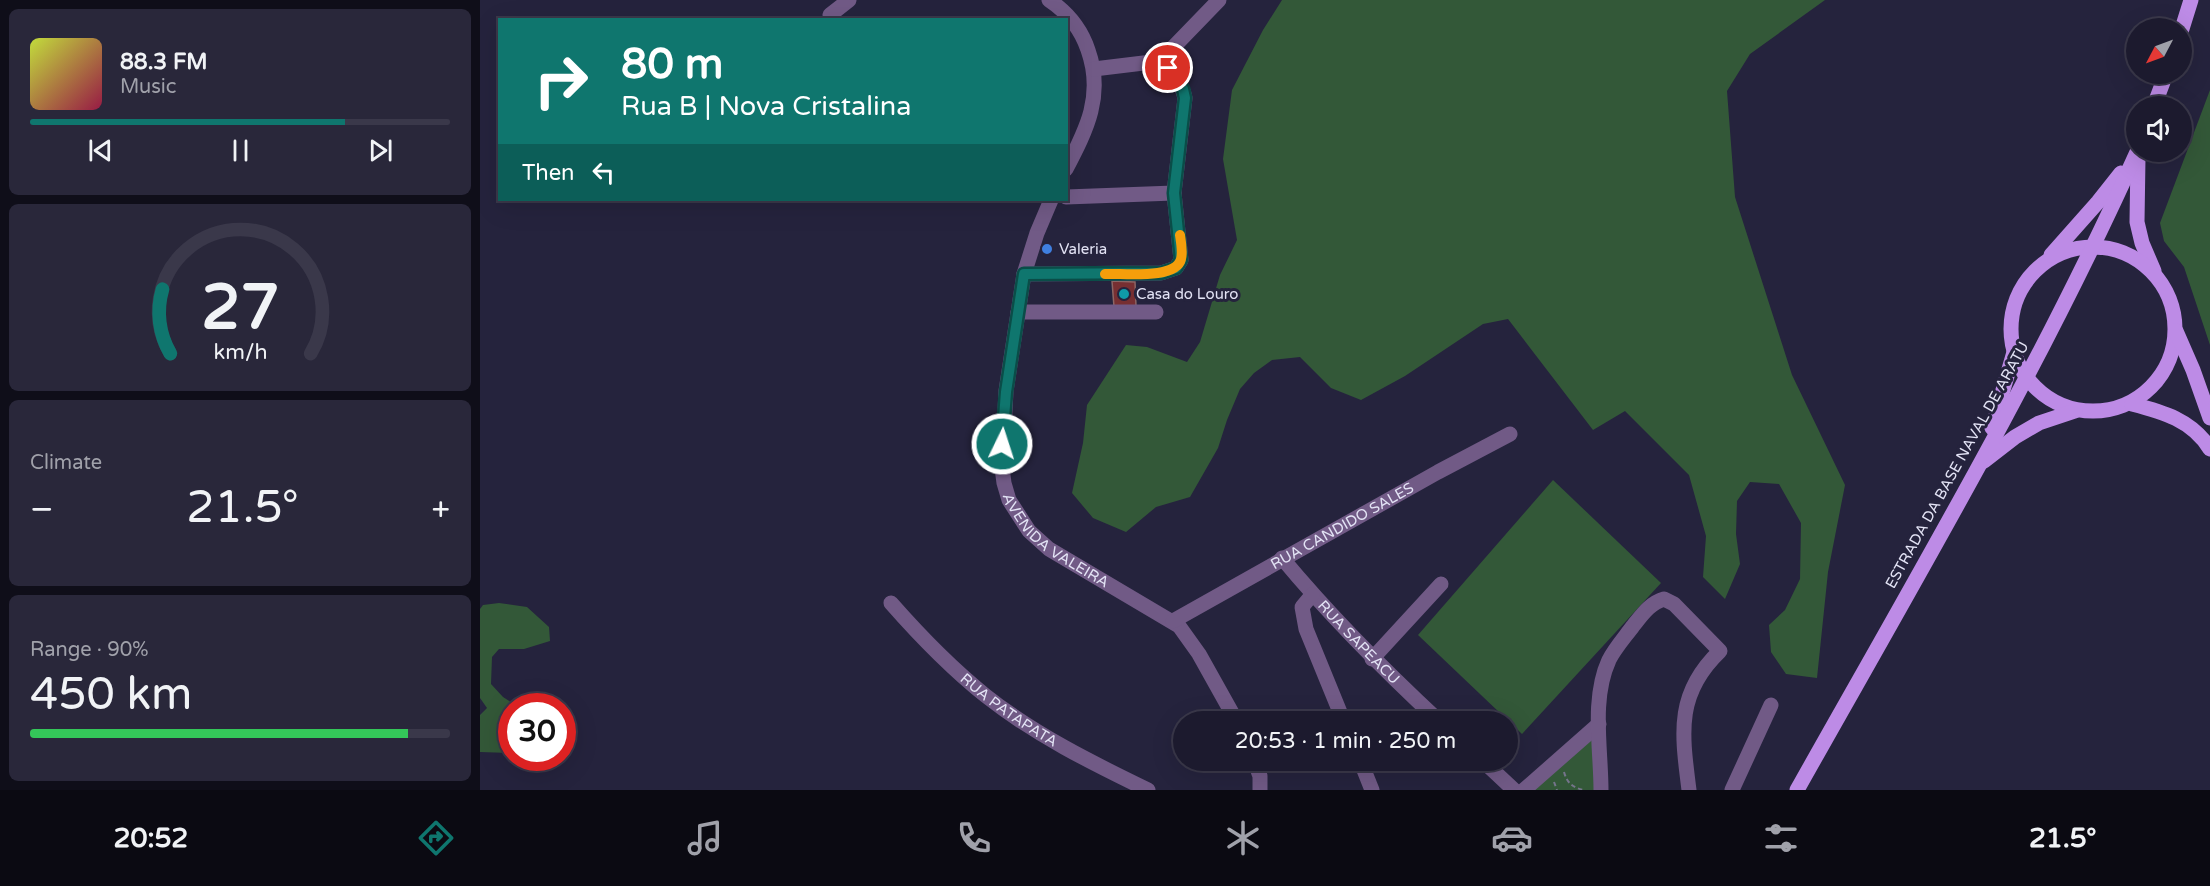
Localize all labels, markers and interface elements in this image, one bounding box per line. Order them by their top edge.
north arrow [2126,18,2192,84]
map controls [2126,18,2192,162]
text: 80 m [621,39,723,90]
icon: right [522,42,600,120]
pin [1142,42,1193,93]
text: 88.3 FM [120,49,208,75]
icon: arrive [1151,51,1184,84]
text: Music [120,75,176,99]
text: Rua B | Nova Cristalina [621,90,911,123]
button: sound [2126,96,2192,162]
icon: previous [84,134,117,167]
icon: pause [224,134,257,167]
icon: next [364,134,397,167]
icon: left [587,156,620,189]
text: Then [522,160,575,186]
place label: Valeria [1059,240,1107,258]
marker: Valeria [1040,242,1054,256]
text: 27 [201,272,279,347]
place label: Casa do Louro [1136,285,1238,303]
marker: Casa do Louro [1117,287,1131,301]
street label: ESTRADA DA BASE NAVAL DE ARATU [1881,339,2033,591]
text: km/h [213,340,267,366]
position arrow [970,412,1034,476]
text: Climate [30,451,102,475]
street label: RUA CANDIDO SALES [1267,479,1417,573]
text: 21.5° [186,481,299,535]
text: − [30,490,54,529]
text: + [431,490,450,529]
street label: AVENIDA VALEIRA [999,491,1112,591]
street label: RUA SAPEACU [1314,597,1403,688]
text: Range · 90% [30,638,149,662]
text: 450 km [30,668,192,722]
street label: RUA PATAPATA [957,669,1061,751]
speed limit sign: 30 [498,693,576,771]
text: 20:53 · 1 min · 250 m [1235,728,1456,754]
icon: directions [415,817,457,859]
icon: music [684,817,726,859]
icon: phone [953,817,995,859]
icon: climate [1222,817,1264,859]
icon: car [1491,817,1533,859]
icon: filters [1760,817,1802,859]
text: 20:52 [113,822,188,855]
text: 21.5° [2029,822,2096,855]

